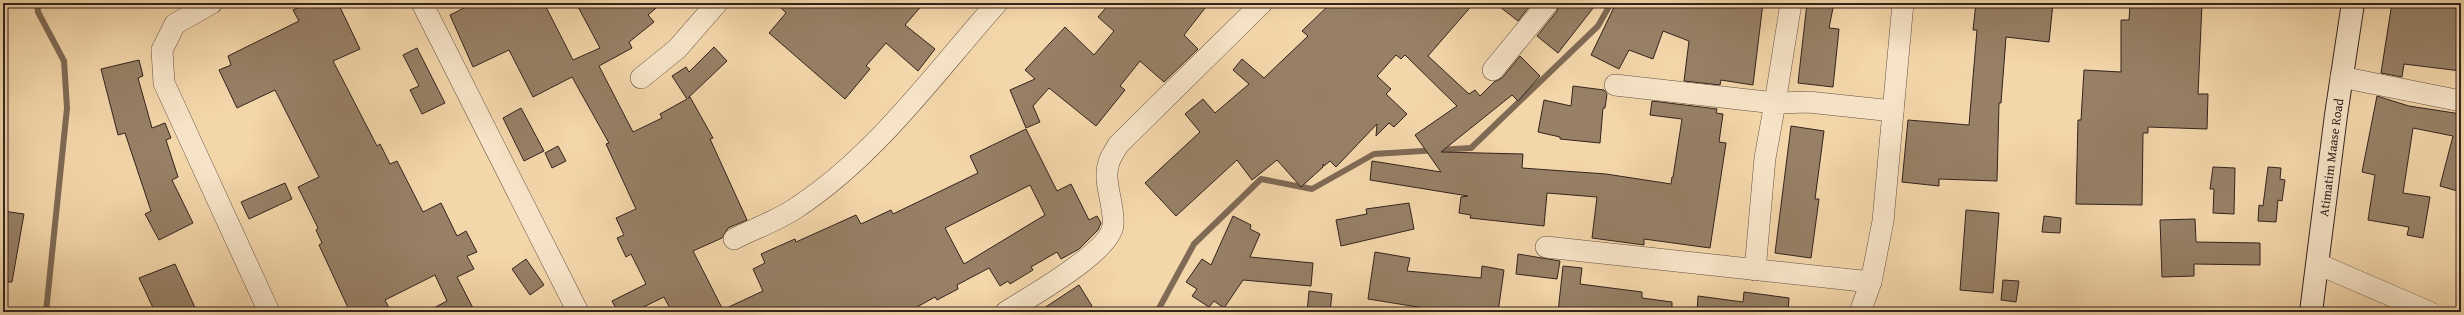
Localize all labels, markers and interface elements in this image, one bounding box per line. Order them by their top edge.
street label: Atimatim Maase Road [2314,97,2348,218]

